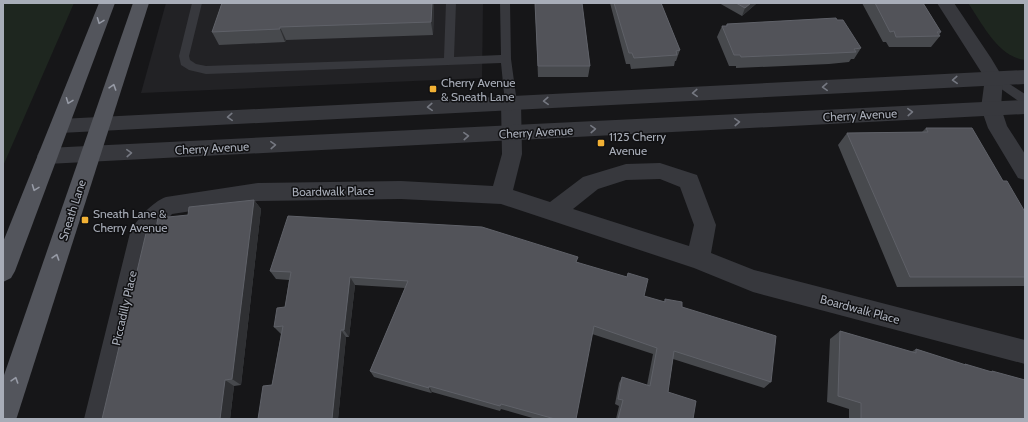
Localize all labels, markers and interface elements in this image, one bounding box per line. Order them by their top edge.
one-way arrow [97,17,105,24]
place label: Cherry Avenue & Sneath Lane [441,75,515,104]
one-way arrow [952,76,958,85]
one-way arrow [108,83,117,90]
one-way arrow [822,83,828,91]
marker: Cherry Avenue & Sneath Lane [428,84,438,94]
one-way arrow [692,89,698,98]
one-way arrow [66,97,74,104]
one-way arrow [543,97,549,105]
one-way arrow [427,103,433,111]
street label: Cherry Avenue [822,106,898,124]
one-way arrow [907,108,913,117]
one-way arrow [227,113,233,122]
one-way arrow [734,117,740,126]
street label: Cherry Avenue [498,123,574,141]
one-way arrow [590,125,596,133]
place label: 1125 Cherry Avenue [609,129,666,158]
one-way arrow [463,131,469,140]
marker: 1125 Cherry Avenue [596,138,606,148]
street label: Cherry Avenue [174,139,250,157]
one-way arrow [270,141,276,150]
one-way arrow [126,148,132,157]
street label: Sneath Lane [55,178,89,242]
street label: Boardwalk Place [292,183,374,199]
one-way arrow [32,185,40,192]
place label: Sneath Lane & Cherry Avenue [93,206,167,235]
marker: Sneath Lane & Cherry Avenue [80,215,90,225]
one-way arrow [51,253,60,260]
street label: Piccadilly Place [108,269,140,347]
street label: Boardwalk Place [818,291,902,327]
one-way arrow [11,377,19,384]

